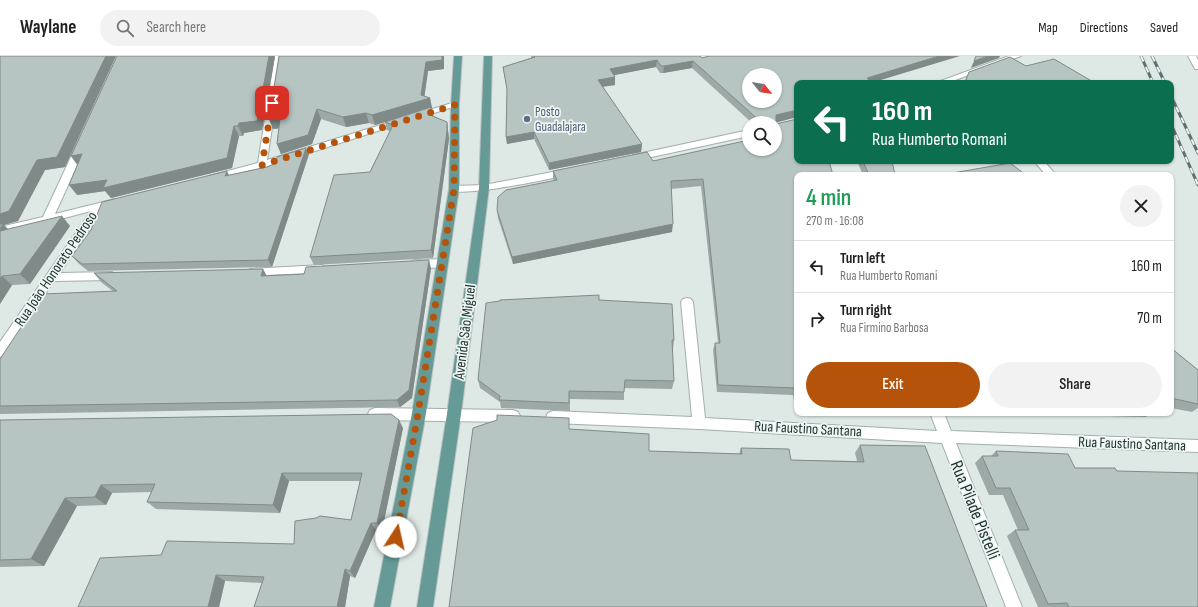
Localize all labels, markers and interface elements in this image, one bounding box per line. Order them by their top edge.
search box [100,10,380,46]
text: Waylane [20,16,76,39]
icon: search [114,17,136,39]
text: Search here [146,18,206,37]
text: Map [1038,19,1058,36]
text: Directions [1080,19,1128,36]
text: Saved [1150,19,1178,36]
north arrow [742,68,782,108]
map controls [742,68,782,156]
pin [255,86,289,120]
icon: arrive [261,92,283,114]
text: 160 m [872,95,932,128]
icon: left [806,96,858,148]
place label: Posto Guadalajara [535,104,586,135]
marker: Posto Guadalajara [522,114,532,124]
button: search [742,116,782,156]
text: Rua Humberto Romani [872,129,1007,150]
text: 4 min [806,183,851,212]
button: close [1120,185,1162,227]
street label: Rua João Honorato Pedroso [10,208,102,330]
text: 270 m · 16:08 [806,213,864,229]
text: Turn left [840,249,885,268]
icon: left [806,256,828,278]
text: 160 m [1131,257,1162,276]
text: Rua Humberto Romani [840,268,937,284]
street label: Avenida São Miguel [450,284,480,381]
text: Turn right [840,301,892,320]
icon: right [806,308,828,330]
text: 70 m [1137,309,1162,328]
text: Rua Firmino Barbosa [840,320,929,336]
button: Exit [806,362,980,408]
button: Share [988,362,1162,408]
street label: Rua Faustino Santana [754,417,863,441]
street label: Rua Faustino Santana [1078,433,1186,455]
street label: Rua Pilade Pistelli [946,457,1004,563]
position arrow [375,516,417,558]

